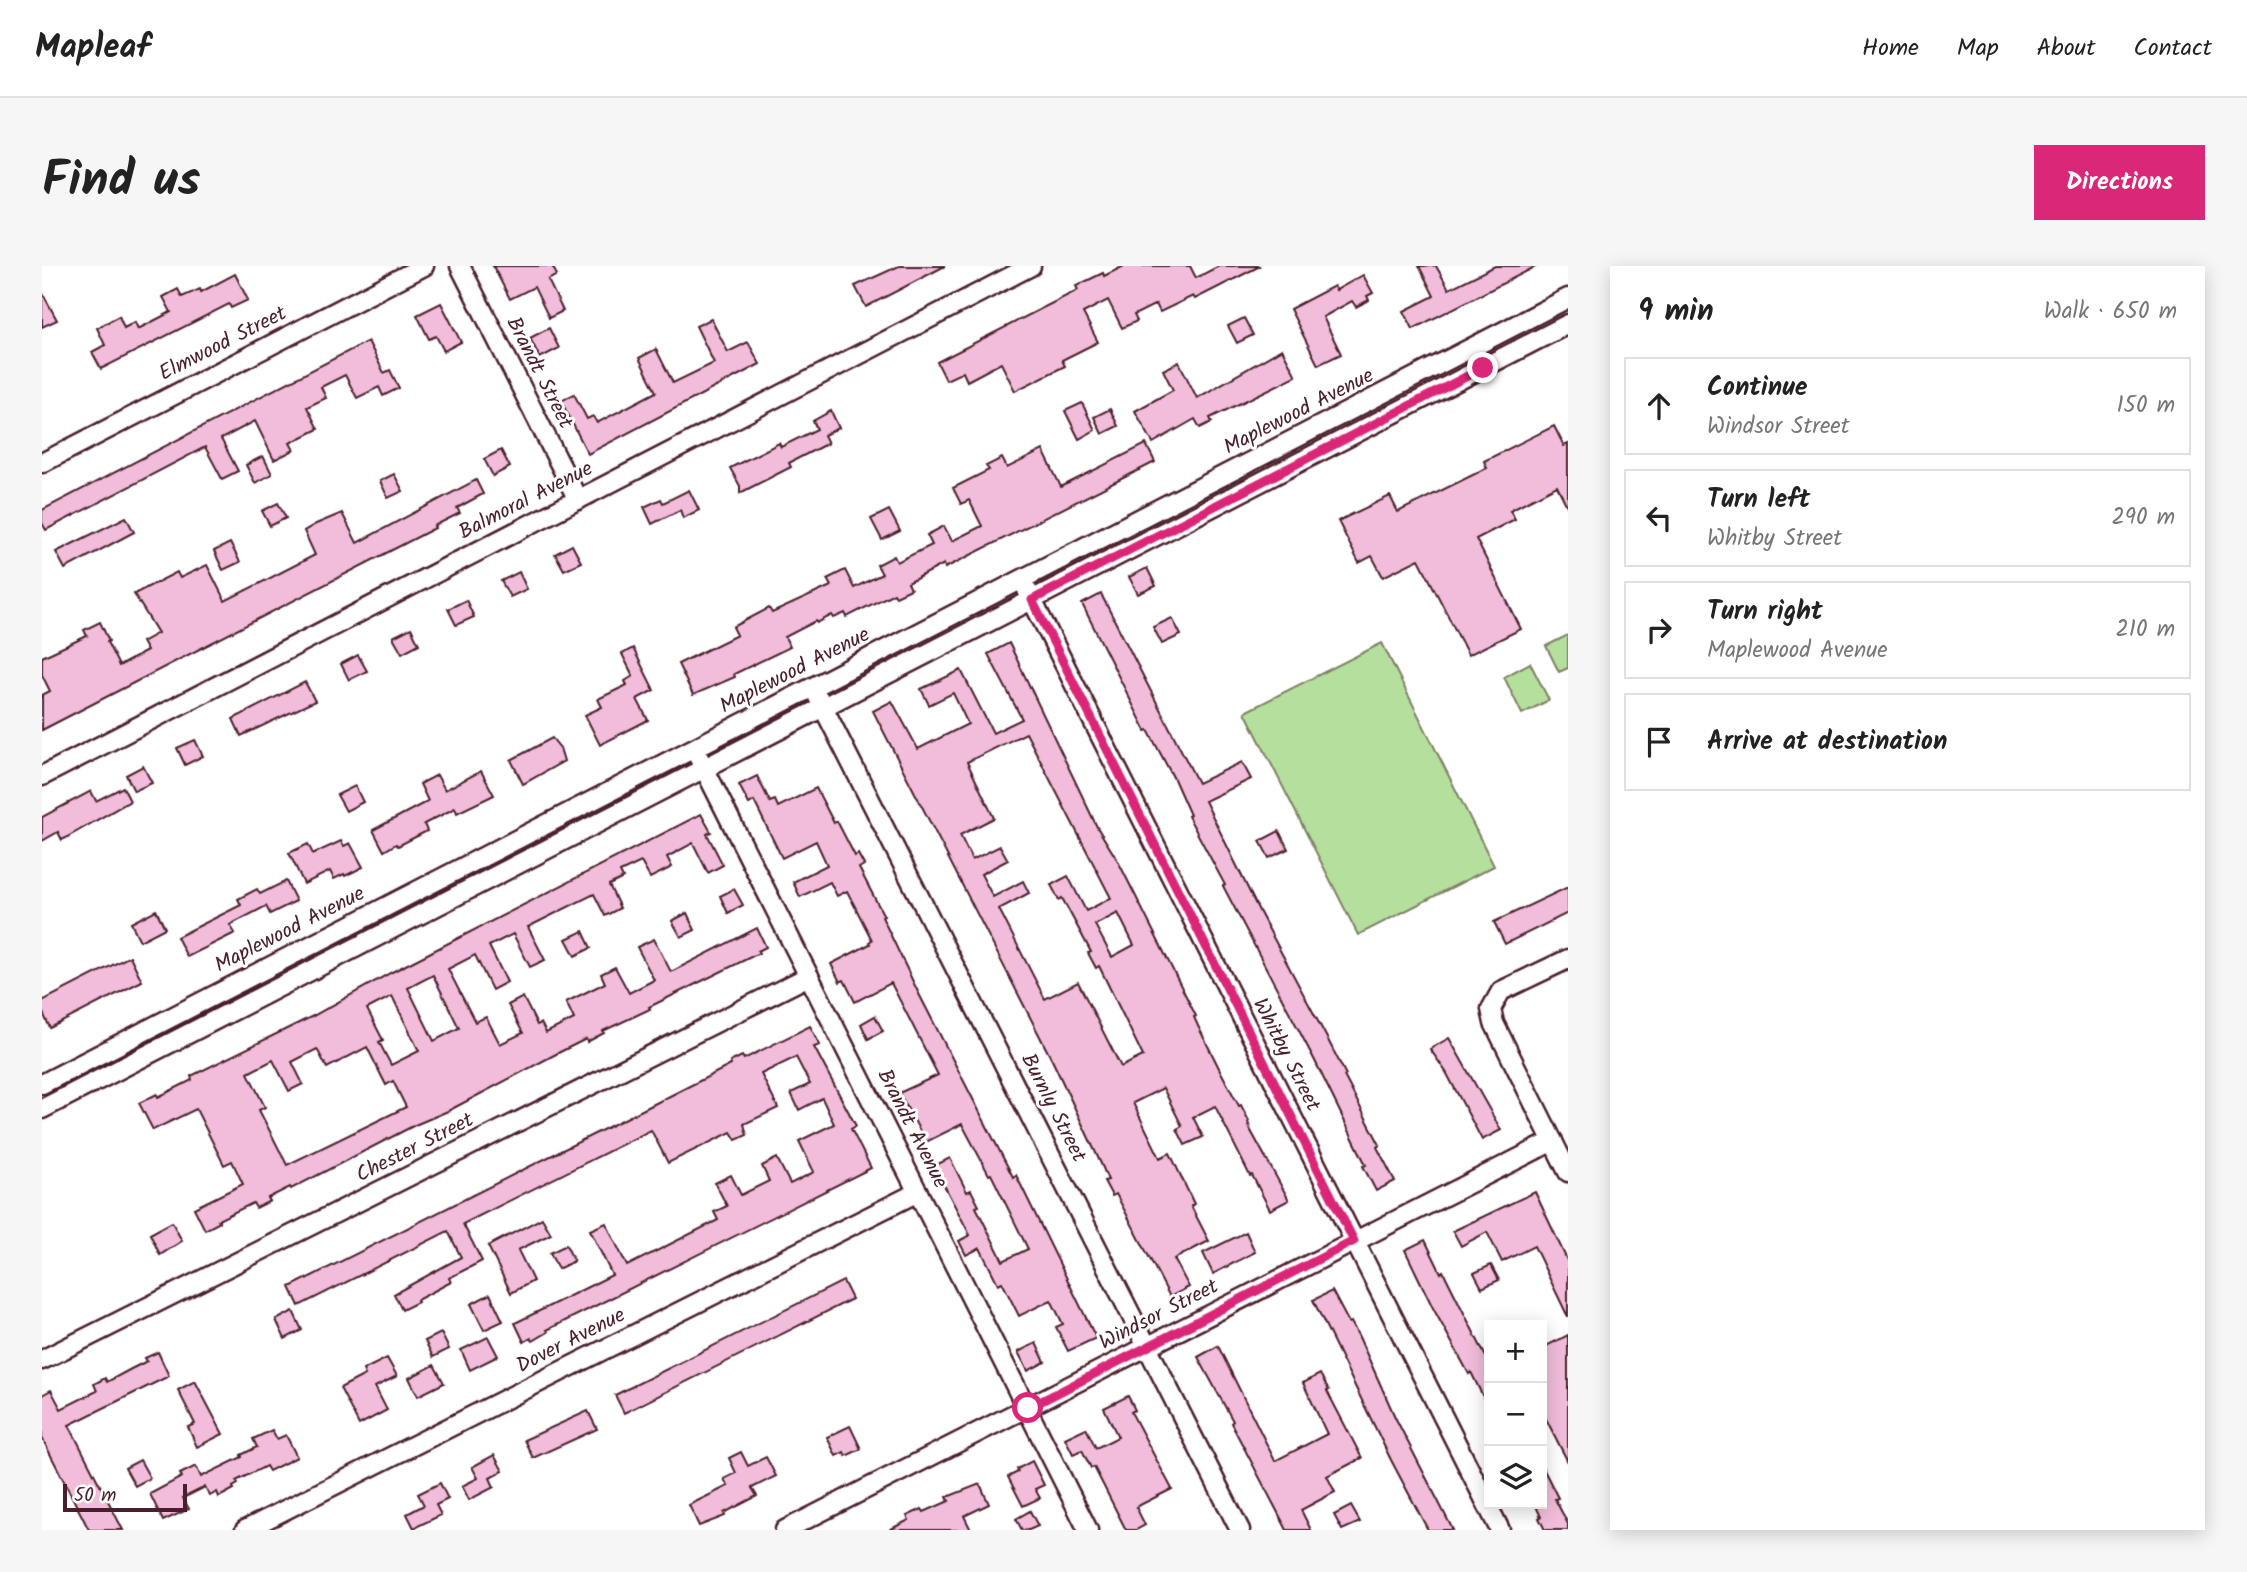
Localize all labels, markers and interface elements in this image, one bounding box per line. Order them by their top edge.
text: Mapleaf [35,22,151,75]
text: Home [1862,29,1919,68]
text: Map [1957,29,1999,68]
text: About [2037,29,2095,68]
text: Contact [2133,29,2212,68]
text: Find us [42,143,200,221]
button: Directions [2034,145,2205,220]
text: 9 min [1638,288,1714,336]
text: Walk · 650 m [2044,294,2177,330]
street label: Elmwood Street [153,297,293,390]
street label: Brandt Street [497,311,582,435]
route end [1467,352,1498,383]
street label: Maplewood Avenue [1218,360,1380,464]
text: Continue [1707,367,1808,409]
icon: ahead [1640,387,1678,425]
text: 150 m [2116,388,2175,424]
text: Windsor Street [1707,409,1850,445]
street label: Balmoral Avenue [453,453,599,549]
text: Turn left [1707,479,1810,521]
icon: left [1640,499,1678,537]
text: 290 m [2111,500,2175,536]
text: Whitby Street [1707,521,1842,557]
text: Turn right [1707,591,1823,633]
icon: right [1640,611,1678,649]
text: 210 m [2115,612,2175,648]
street label: Maplewood Avenue [714,619,876,723]
text: Maplewood Avenue [1707,633,1888,669]
text: Arrive at destination [1707,721,1947,763]
icon: arrive [1640,723,1678,761]
street label: Maplewood Avenue [209,878,371,982]
street label: Whitby Street [1243,993,1329,1118]
street label: Burnly Street [1011,1048,1095,1169]
street label: Brandt Avenue [868,1063,957,1195]
street label: Chester Street [350,1104,480,1192]
street label: Windsor Street [1094,1270,1225,1359]
street label: Dover Avenue [511,1299,632,1383]
map controls [1484,1320,1547,1509]
button: + [1484,1320,1547,1383]
button: − [1484,1383,1547,1446]
route start [1012,1392,1043,1423]
button: layers [1484,1446,1547,1509]
scale bar [63,1481,187,1513]
text: 50 m [74,1481,116,1511]

